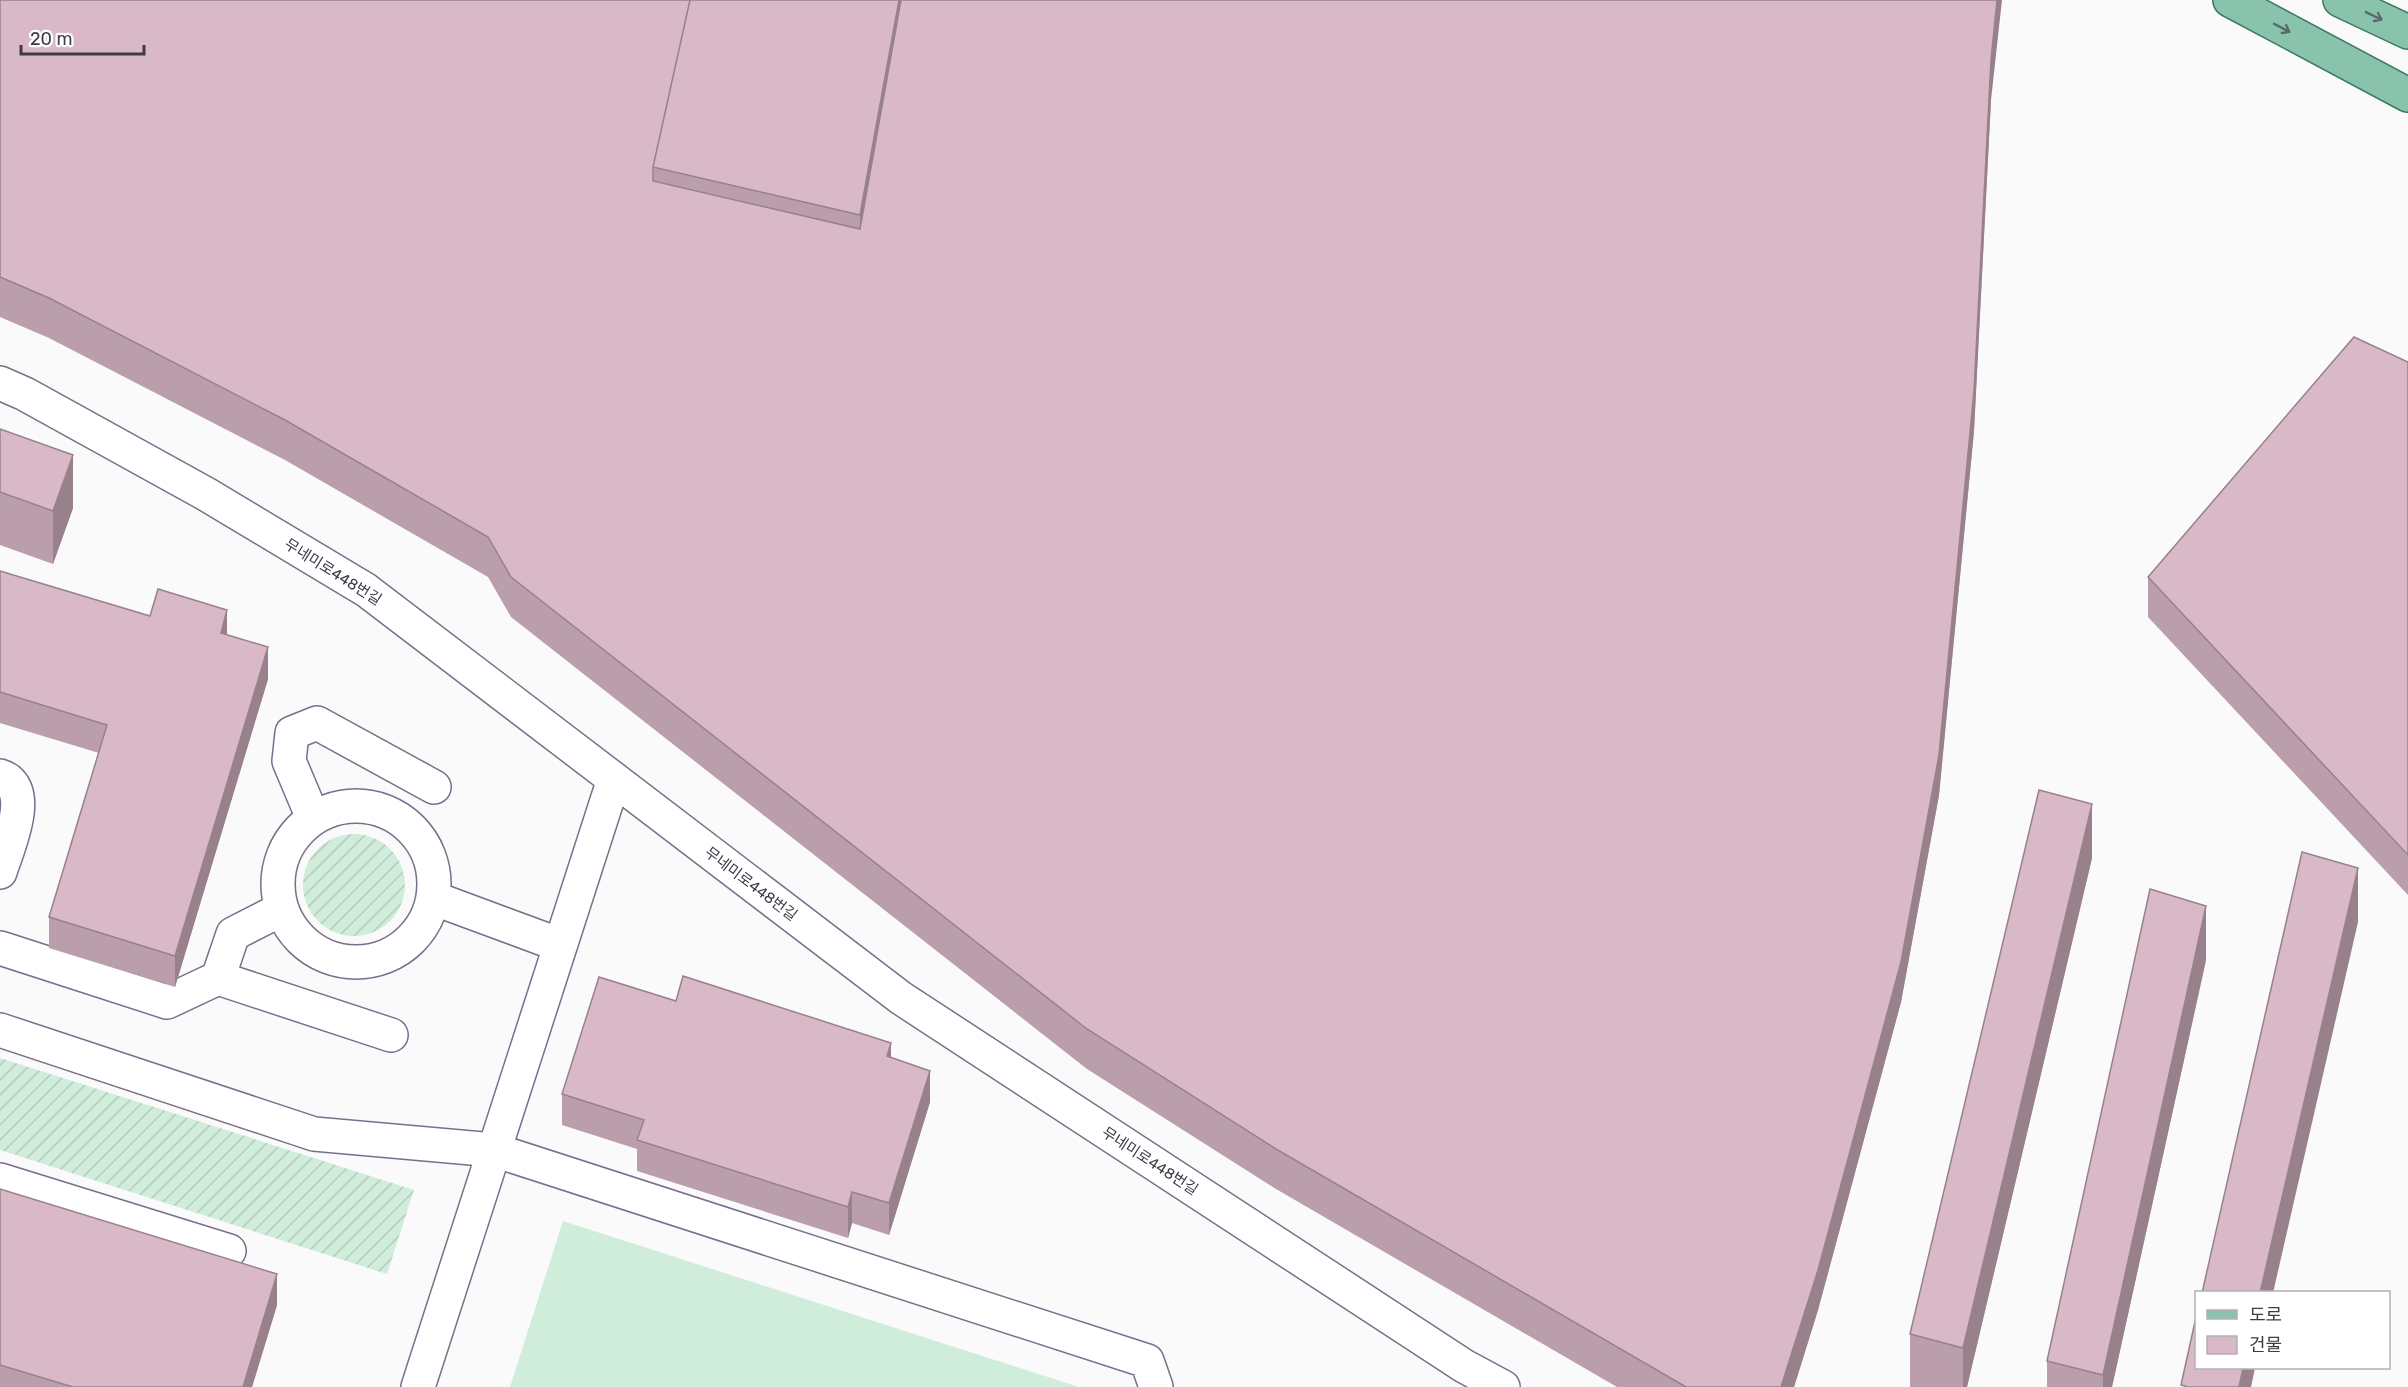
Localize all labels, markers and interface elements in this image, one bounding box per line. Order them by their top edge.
one-way arrow [2365,11,2383,23]
scale bar [21,18,144,56]
one-way arrow [2272,23,2290,34]
text: 20 m [30,28,72,50]
street label: 무네미로448번길 [281,535,385,609]
street label: 무네미로448번길 [701,843,801,925]
street label: 무네미로448번길 [1099,1123,1201,1199]
legend [2195,1291,2390,1369]
text: 도로 [2249,1304,2282,1326]
text: 건물 [2249,1334,2282,1356]

